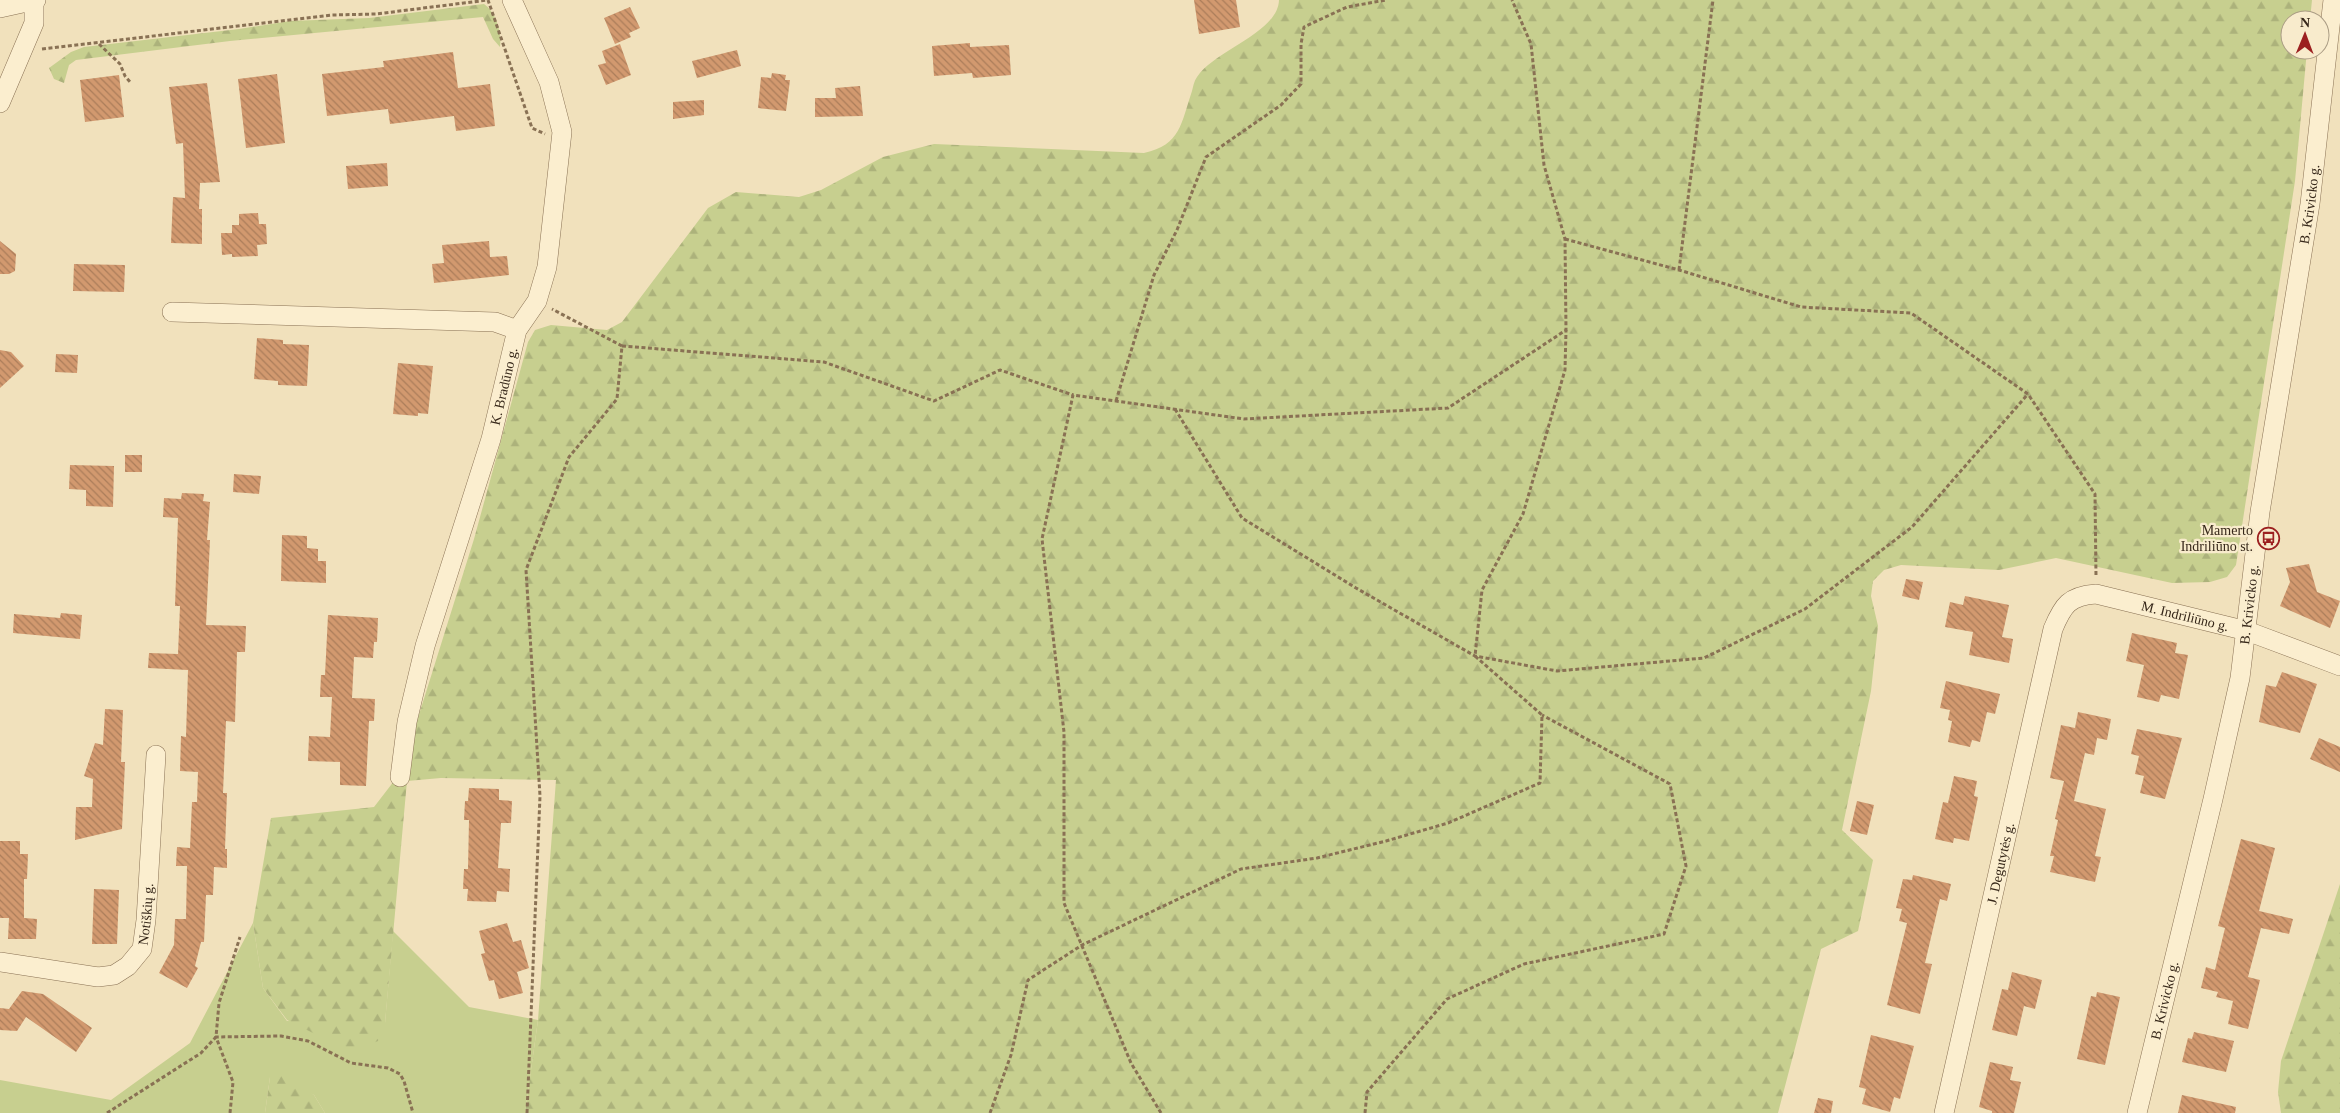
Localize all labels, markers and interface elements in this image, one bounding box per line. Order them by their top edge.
north arrow [2280,10,2330,60]
text: N [2300,15,2310,30]
street label: B. Krivicko g. [2296,164,2322,245]
street label: K. Bradūno g. [487,346,520,427]
place label: Mamerto Indriliūno st. [2181,523,2253,554]
bus stop icon: Mamerto Indriliūno st. [2257,526,2281,550]
street label: B. Krivicko g. [2237,564,2261,645]
street label: M. Indriliūno g. [2140,598,2230,634]
street label: J. Degutytės g. [1984,821,2017,906]
street label: Notiškių g. [135,883,156,946]
street label: B. Krivicko g. [2148,960,2181,1041]

